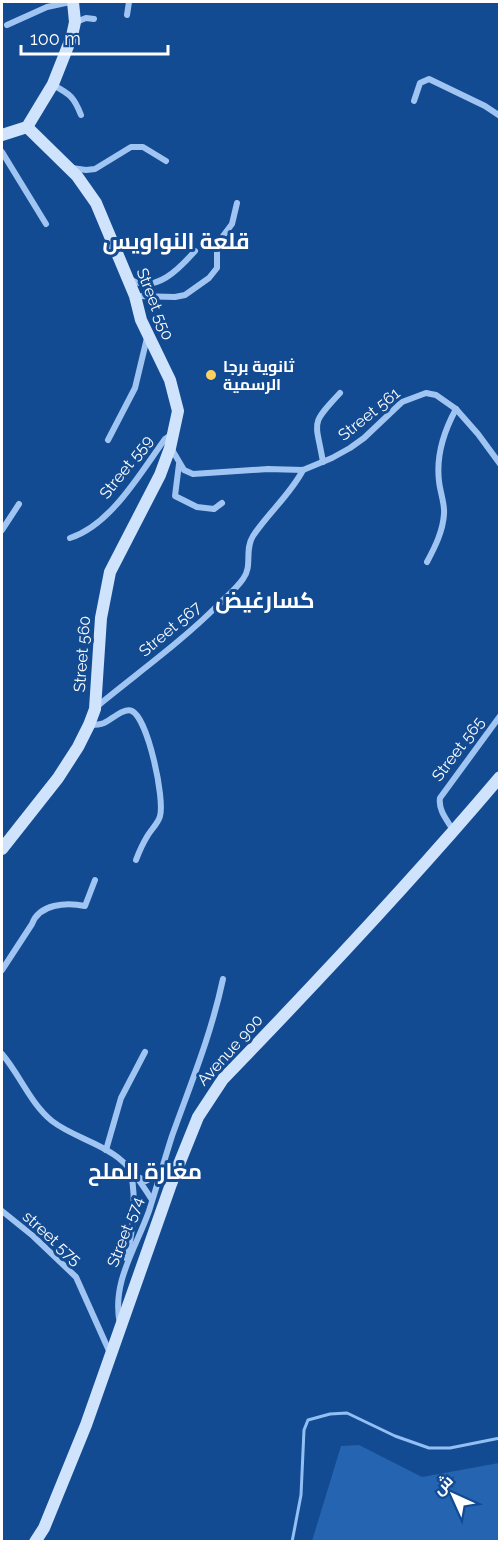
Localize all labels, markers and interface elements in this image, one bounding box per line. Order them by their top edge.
scale bar [21,18,168,56]
text: 100 m [30,28,81,49]
district label: قلعة النواويس [102,228,250,255]
street label: Street 550 [133,265,177,343]
place label: ثانوية برجا الرسمية [223,357,295,394]
marker: ثانوية برجا الرسمية [204,368,218,382]
street label: Street 561 [334,383,404,445]
street label: Street 559 [95,431,157,503]
district label: كسارغيض [215,587,315,614]
street label: Street 567 [135,597,205,661]
street label: Street 560 [70,615,94,693]
street label: Street 565 [428,713,488,785]
street label: Avenue 900 [193,1011,267,1089]
district label: مغارة الملح [88,1158,202,1186]
street label: Street 574 [103,1194,147,1270]
street label: street 575 [19,1207,85,1269]
north arrow [423,1465,483,1525]
text: ش [429,1471,457,1499]

